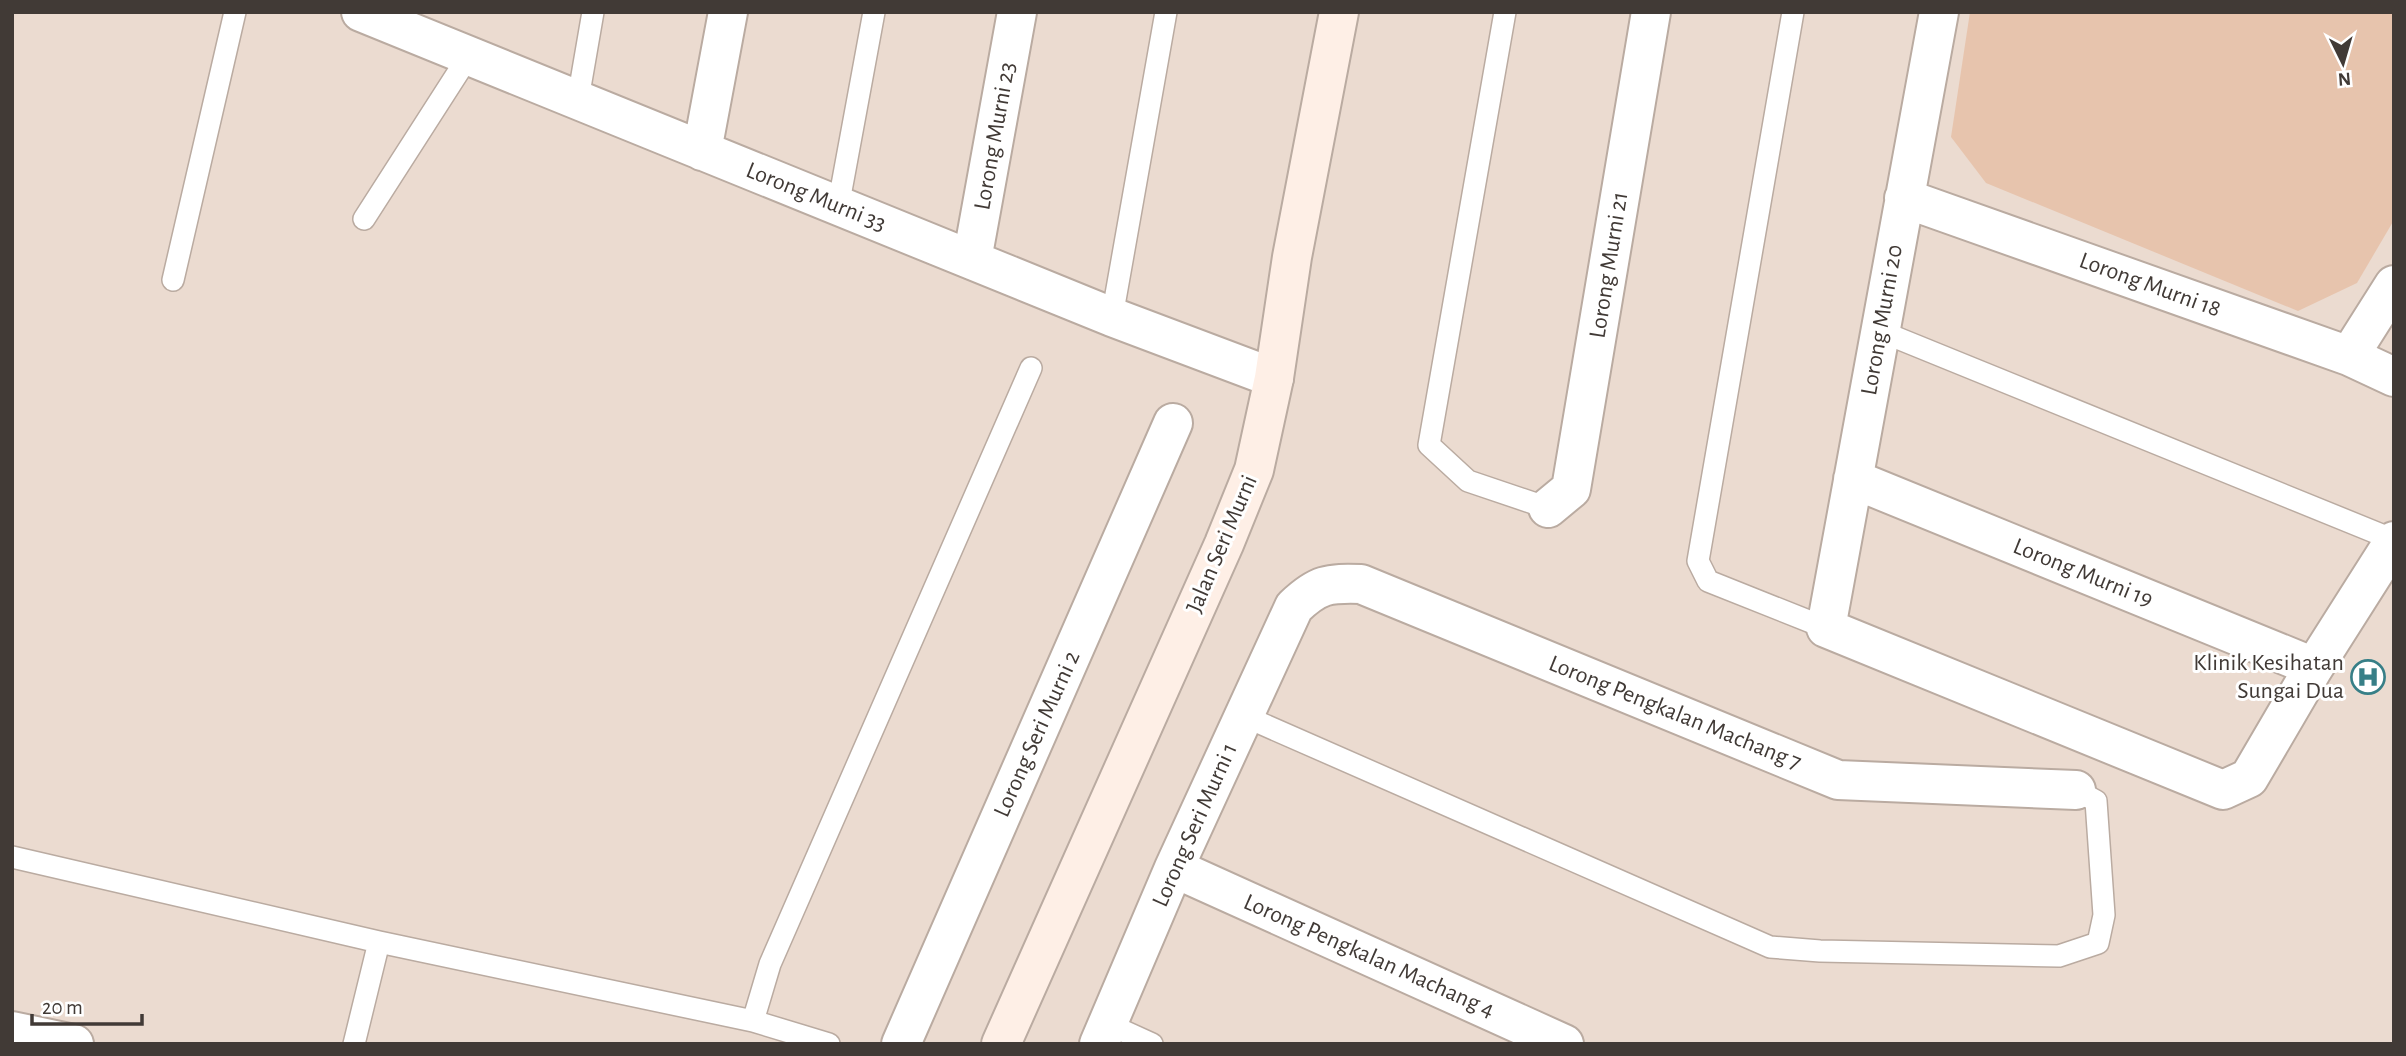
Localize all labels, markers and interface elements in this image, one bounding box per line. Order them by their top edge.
north arrow [2308,28,2378,98]
street label: Lorong Murni 23 [970,60,1020,212]
text: N [2337,68,2352,88]
street label: Lorong Murni 33 [743,158,889,236]
street label: Lorong Murni 21 [1586,190,1632,340]
street label: Lorong Murni 20 [1857,243,1907,397]
street label: Lorong Murni 18 [2076,248,2224,322]
street label: Jalan Seri Murni [1182,472,1262,616]
street label: Lorong Murni 19 [2010,534,2156,612]
street label: Lorong Seri Murni 2 [990,647,1084,821]
street label: Lorong Pengkalan Machang 7 [1545,651,1805,775]
place label: Klinik Kesihatan Sungai Dua [2193,651,2344,703]
hospital icon: Klinik Kesihatan Sungai Dua [2349,658,2387,696]
street label: Lorong Seri Murni 1 [1148,739,1242,911]
street label: Lorong Pengkalan Machang 4 [1240,890,1498,1022]
scale bar [32,982,142,1026]
text: 20 m [42,997,83,1018]

